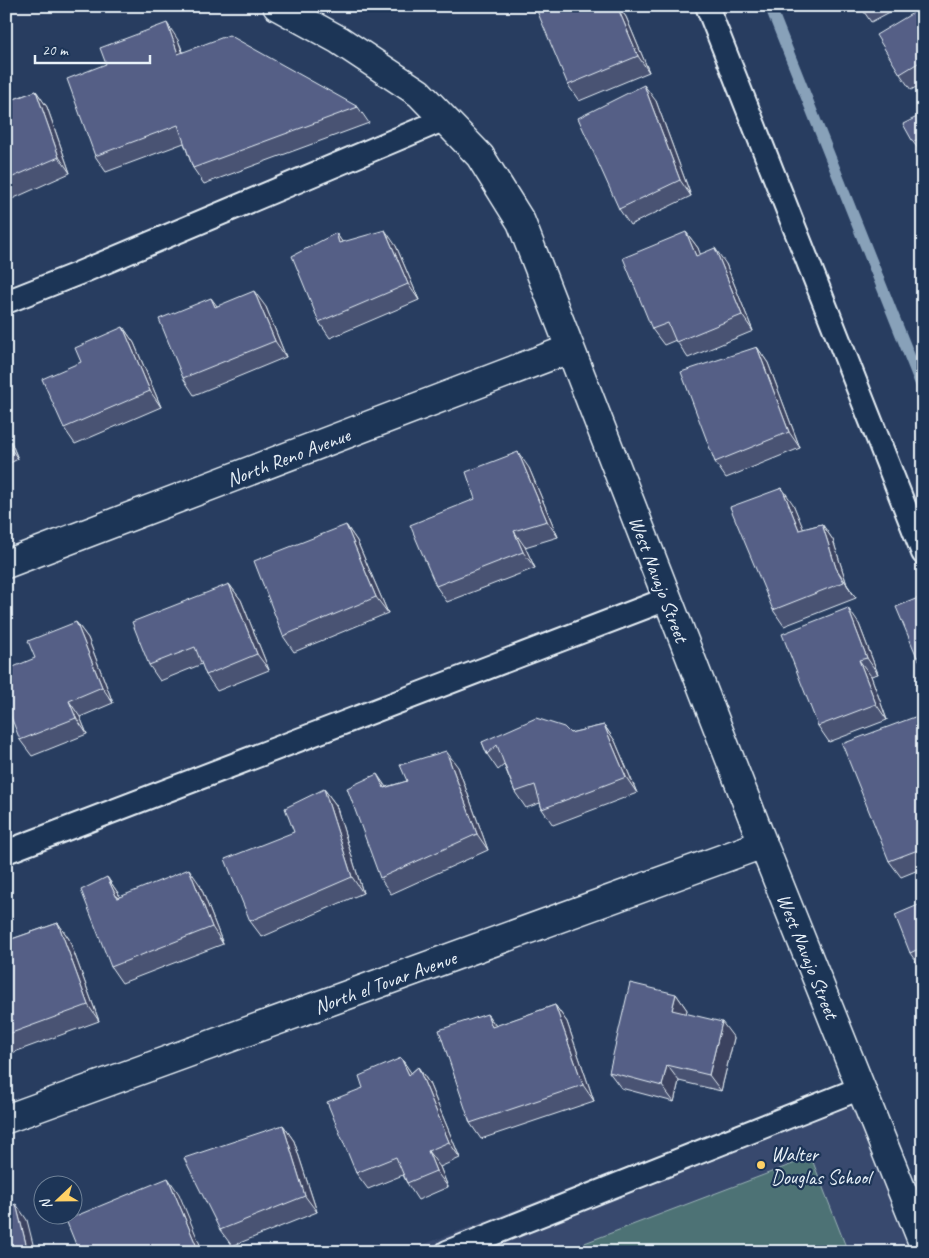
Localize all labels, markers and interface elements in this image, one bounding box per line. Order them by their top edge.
scale bar [35,32,150,64]
text: 20 m [42,41,69,60]
street label: North Reno Avenue [223,422,355,492]
street label: West Navajo Street [623,513,695,648]
street label: West Navajo Street [771,890,845,1025]
street label: North el Tovar Avenue [311,945,461,1020]
place label: Walter Douglas School [771,1142,874,1190]
marker: Walter Douglas School [755,1159,767,1171]
north arrow [32,1176,82,1226]
text: N [36,1195,56,1212]

